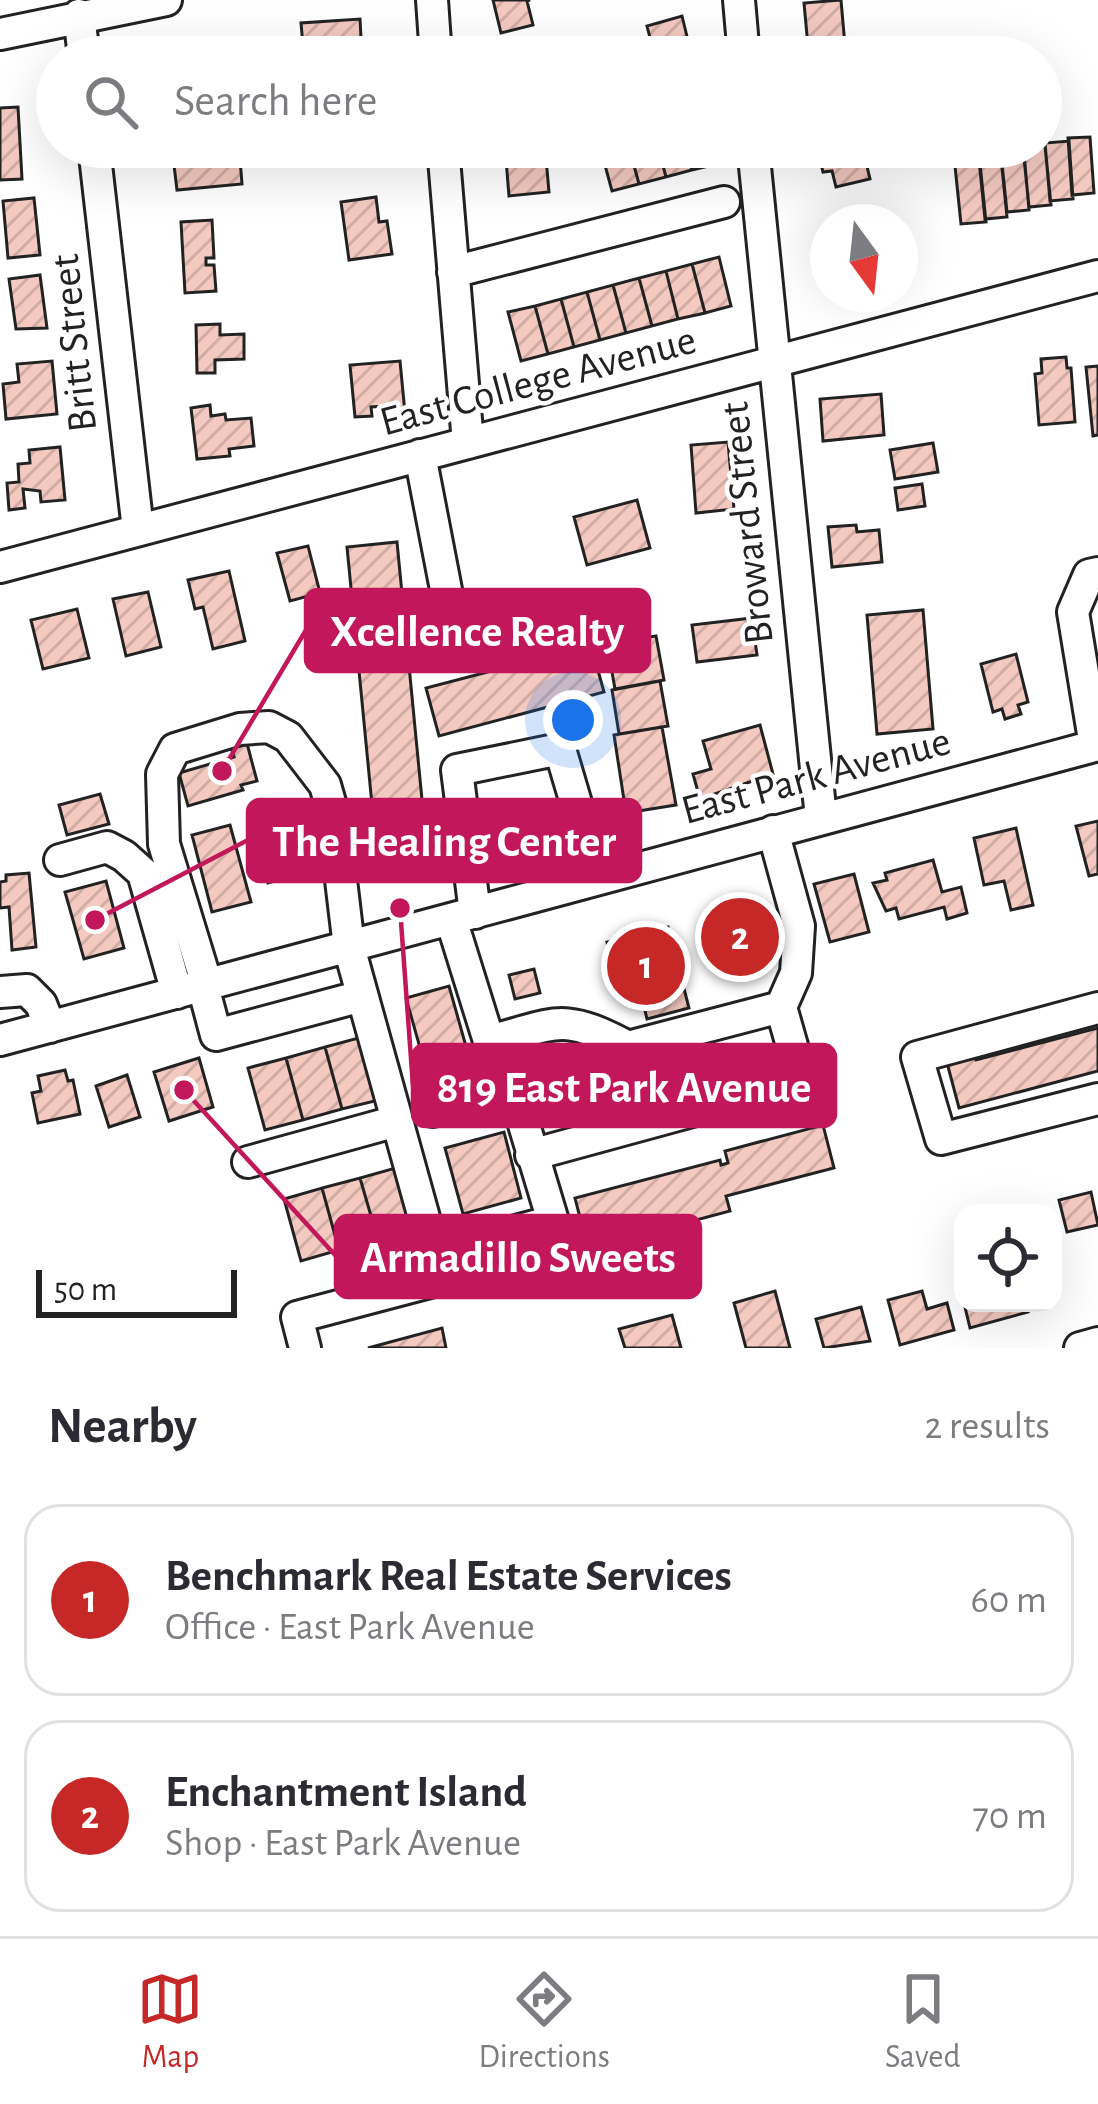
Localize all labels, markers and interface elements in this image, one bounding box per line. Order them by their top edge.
search box [36,36,1062,168]
icon: search [78,69,144,135]
text: Search here [174,79,377,124]
north arrow [810,204,918,312]
street label: Britt Street [44,252,104,434]
street label: East College Avenue [376,319,700,443]
street label: Broward Street [713,400,781,646]
callout: Xcellence Realty [306,590,649,671]
text: Xcellence Realty [330,610,625,655]
your location [543,690,603,750]
street label: East Park Avenue [677,720,955,832]
callout: The Healing Center [248,800,640,881]
text: The Healing Center [272,820,616,865]
pin: 2 [701,892,779,982]
pin: 1 [607,921,685,1011]
callout: 819 East Park Avenue [413,1045,835,1126]
text: 819 East Park Avenue [437,1066,811,1111]
map controls [954,1204,1062,1312]
button: locate [954,1204,1062,1312]
callout: Armadillo Sweets [336,1216,700,1297]
text: Armadillo Sweets [360,1236,676,1281]
scale bar [36,1264,237,1317]
text: 50 m [54,1274,117,1307]
text: Nearby [48,1401,197,1452]
text: 2 results [924,1407,1050,1446]
text: Benchmark Real Estate Services [165,1554,732,1599]
text: 1 [83,1581,97,1620]
text: 60 m [970,1581,1047,1620]
text: Office · East Park Avenue [165,1608,535,1647]
text: Enchantment Island [165,1770,527,1815]
text: 2 [81,1797,99,1836]
text: 70 m [973,1797,1047,1836]
text: Shop · East Park Avenue [165,1824,521,1863]
tab: Map [137,1966,203,2078]
tab: Directions [478,1966,610,2078]
tab: Saved [885,1966,960,2078]

